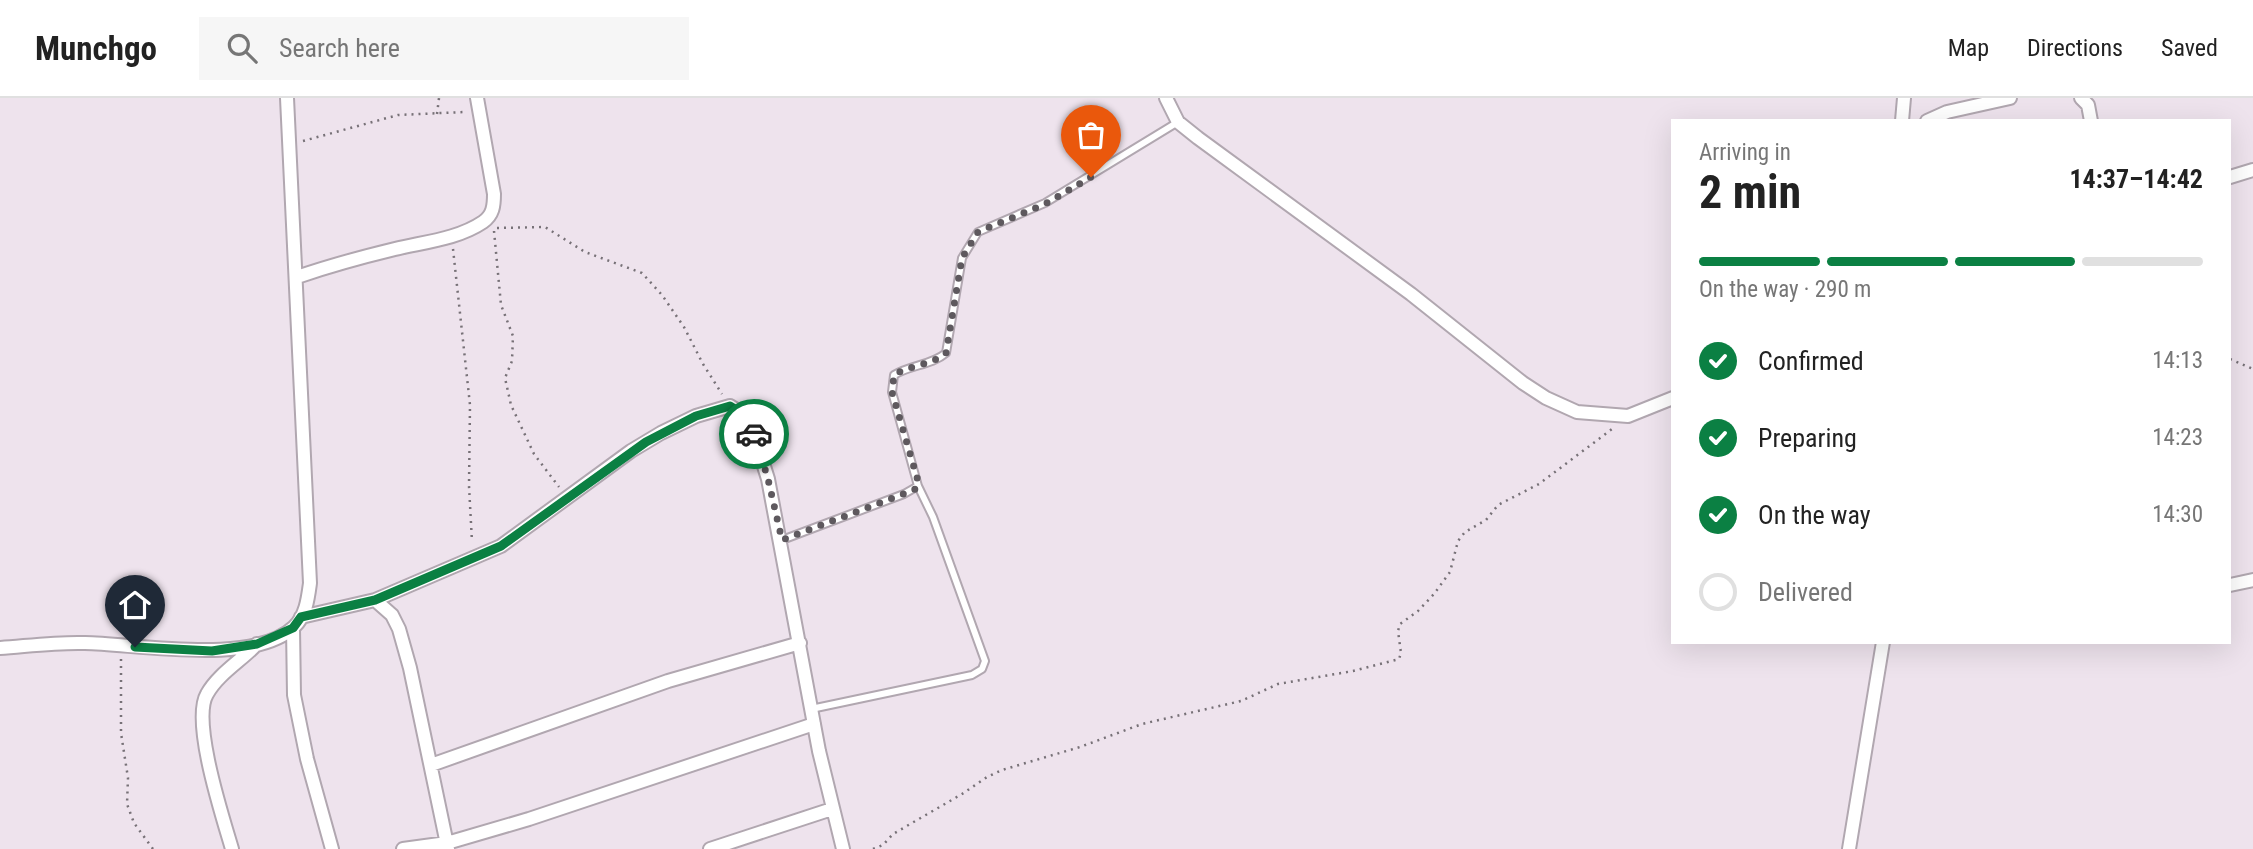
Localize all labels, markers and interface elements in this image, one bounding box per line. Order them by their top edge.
search box [199,17,689,80]
text: Munchgo [35,29,157,68]
icon: search [223,29,261,67]
text: Search here [279,33,400,63]
text: Map [1948,34,1989,62]
text: Directions [2027,34,2123,62]
text: Saved [2161,34,2218,62]
pin [1061,105,1121,177]
icon: bag [1072,116,1110,154]
text: Arriving in [1699,139,1791,166]
text: 14:37–14:42 [2069,164,2203,194]
text: 2 min [1699,165,1801,219]
text: On the way · 290 m [1699,276,1871,303]
icon: check [1699,342,1737,380]
text: Confirmed [1758,346,1864,376]
text: 14:13 [2152,347,2203,374]
courier [719,399,789,469]
icon: car [735,415,773,453]
icon: check [1699,419,1737,457]
text: Preparing [1758,423,1857,453]
text: 14:23 [2152,424,2203,451]
icon: check [1699,496,1737,534]
text: On the way [1758,500,1871,530]
text: 14:30 [2152,501,2203,528]
pin [105,575,165,647]
text: Delivered [1758,577,1853,607]
icon: home [116,586,154,624]

